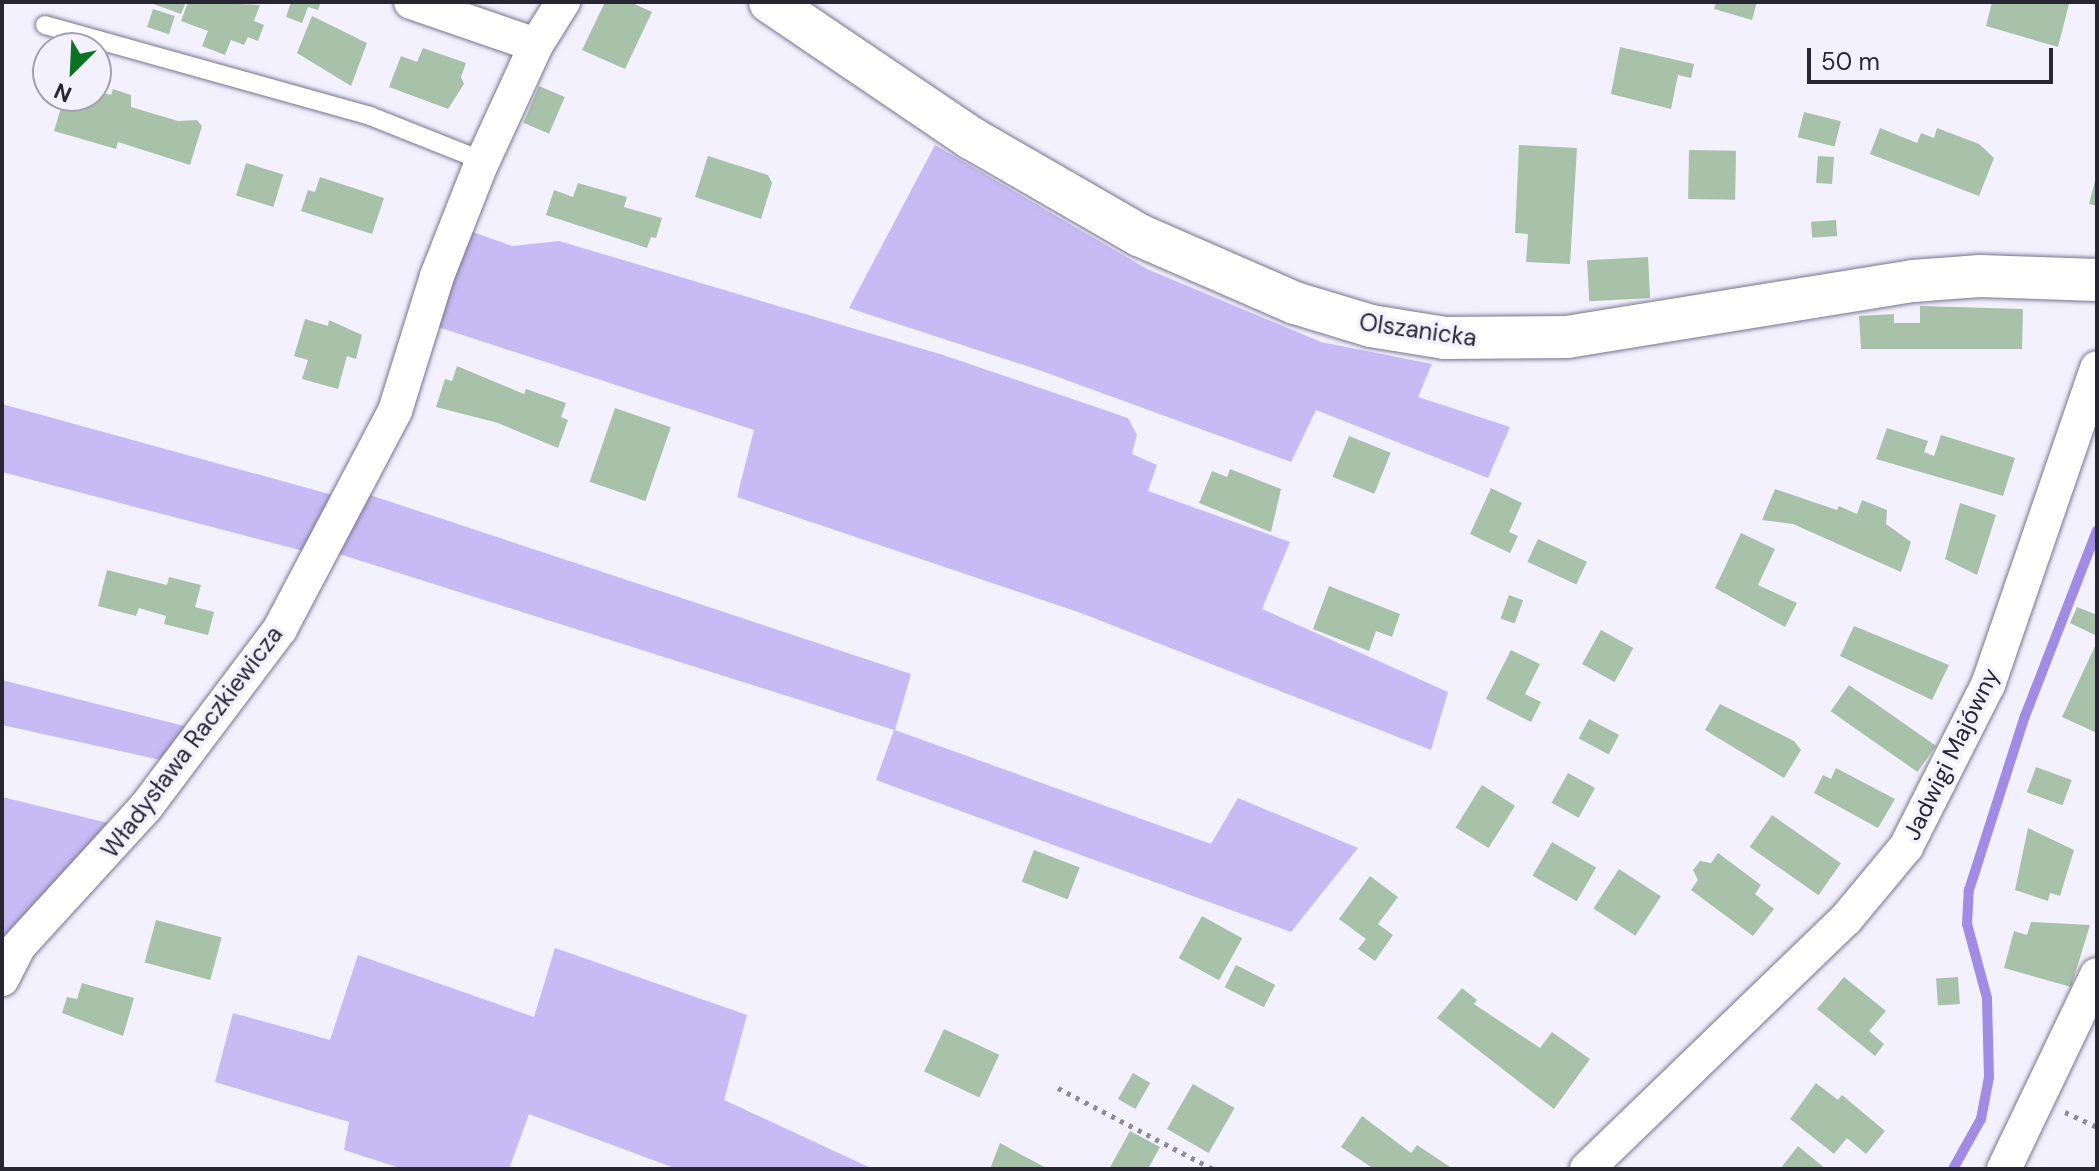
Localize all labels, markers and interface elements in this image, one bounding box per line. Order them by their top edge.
north arrow [32,32,112,112]
scale bar [1811,32,2057,82]
text: 50 m [1821,46,1880,77]
text: N [50,76,76,109]
street label: Olszanicka [1357,308,1479,352]
street label: Władysława Raczkiewicza [95,620,289,864]
street label: Jadwigi Majówny [1897,663,2005,845]

